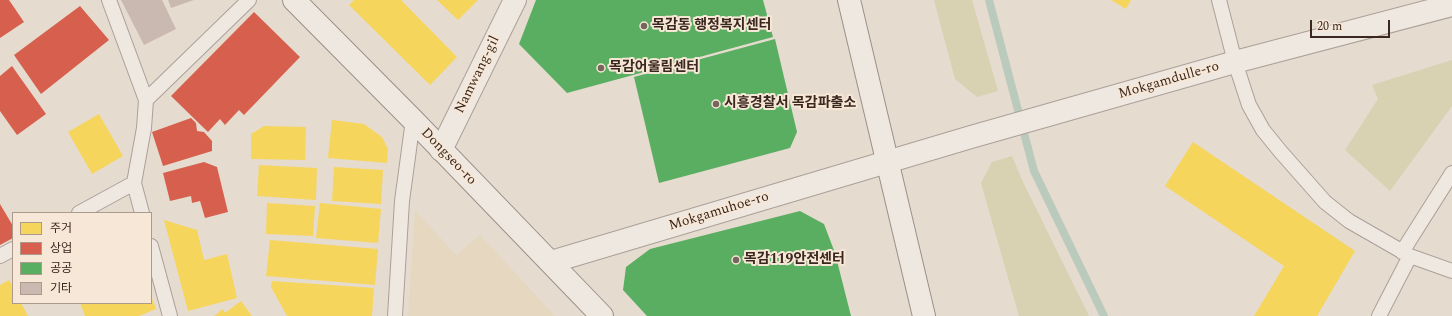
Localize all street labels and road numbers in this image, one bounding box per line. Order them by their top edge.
street label: Namwang-gil [452,33,504,117]
street label: Mokgamdulle-ro [1117,59,1221,103]
street label: Dongseo-ro [417,125,479,189]
street label: Mokgamuhoe-ro [667,189,771,235]

